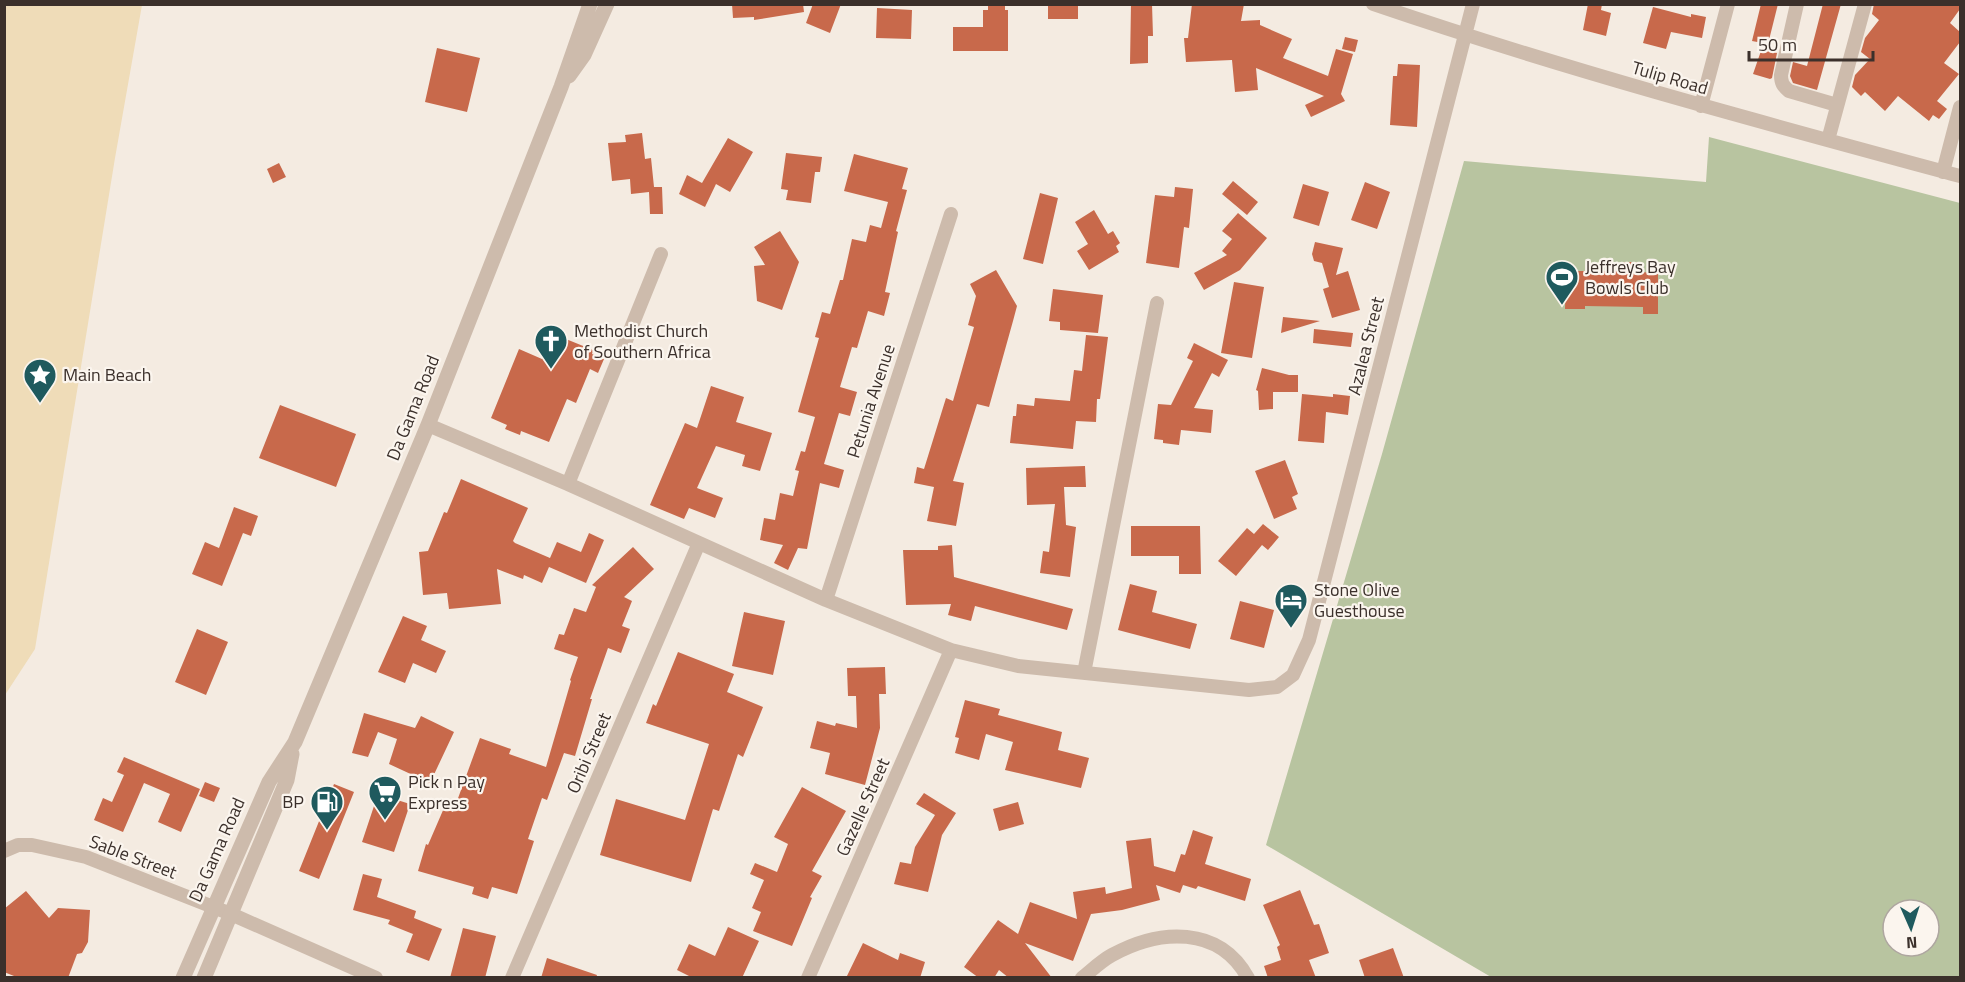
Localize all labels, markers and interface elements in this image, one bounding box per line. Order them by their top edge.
scale bar [1749,24,1874,62]
text: 50 m [1758,31,1797,58]
street label: Tulip Road [1629,54,1711,101]
place label: Jeffreys Bay Bowls Club [1585,253,1676,301]
sports icon: Jeffreys Bay Bowls Club [1544,259,1580,306]
street label: Azalea Street [1340,293,1391,398]
place label: Methodist Church of Southern Africa [574,317,711,365]
church icon: Methodist Church of Southern Africa [533,323,569,370]
street label: Petunia Avenue [839,340,902,461]
street label: Da Gama Road [379,351,446,465]
place icon: Main Beach [22,357,58,404]
place label: Main Beach [63,361,151,388]
place label: Stone Olive Guesthouse [1314,576,1405,624]
hotel icon: Stone Olive Guesthouse [1273,582,1309,629]
street label: Oribi Street [559,707,618,798]
street label: Gazelle Street [829,753,897,860]
place label: Pick n Pay Express [408,768,485,816]
supermarket icon: Pick n Pay Express [367,774,403,821]
fuel station icon: BP [309,784,345,831]
place label: BP [282,788,304,815]
street label: Da Gama Road [181,793,252,906]
street label: Sable Street [85,827,182,886]
north arrow [1881,898,1941,958]
text: N [1906,931,1918,955]

